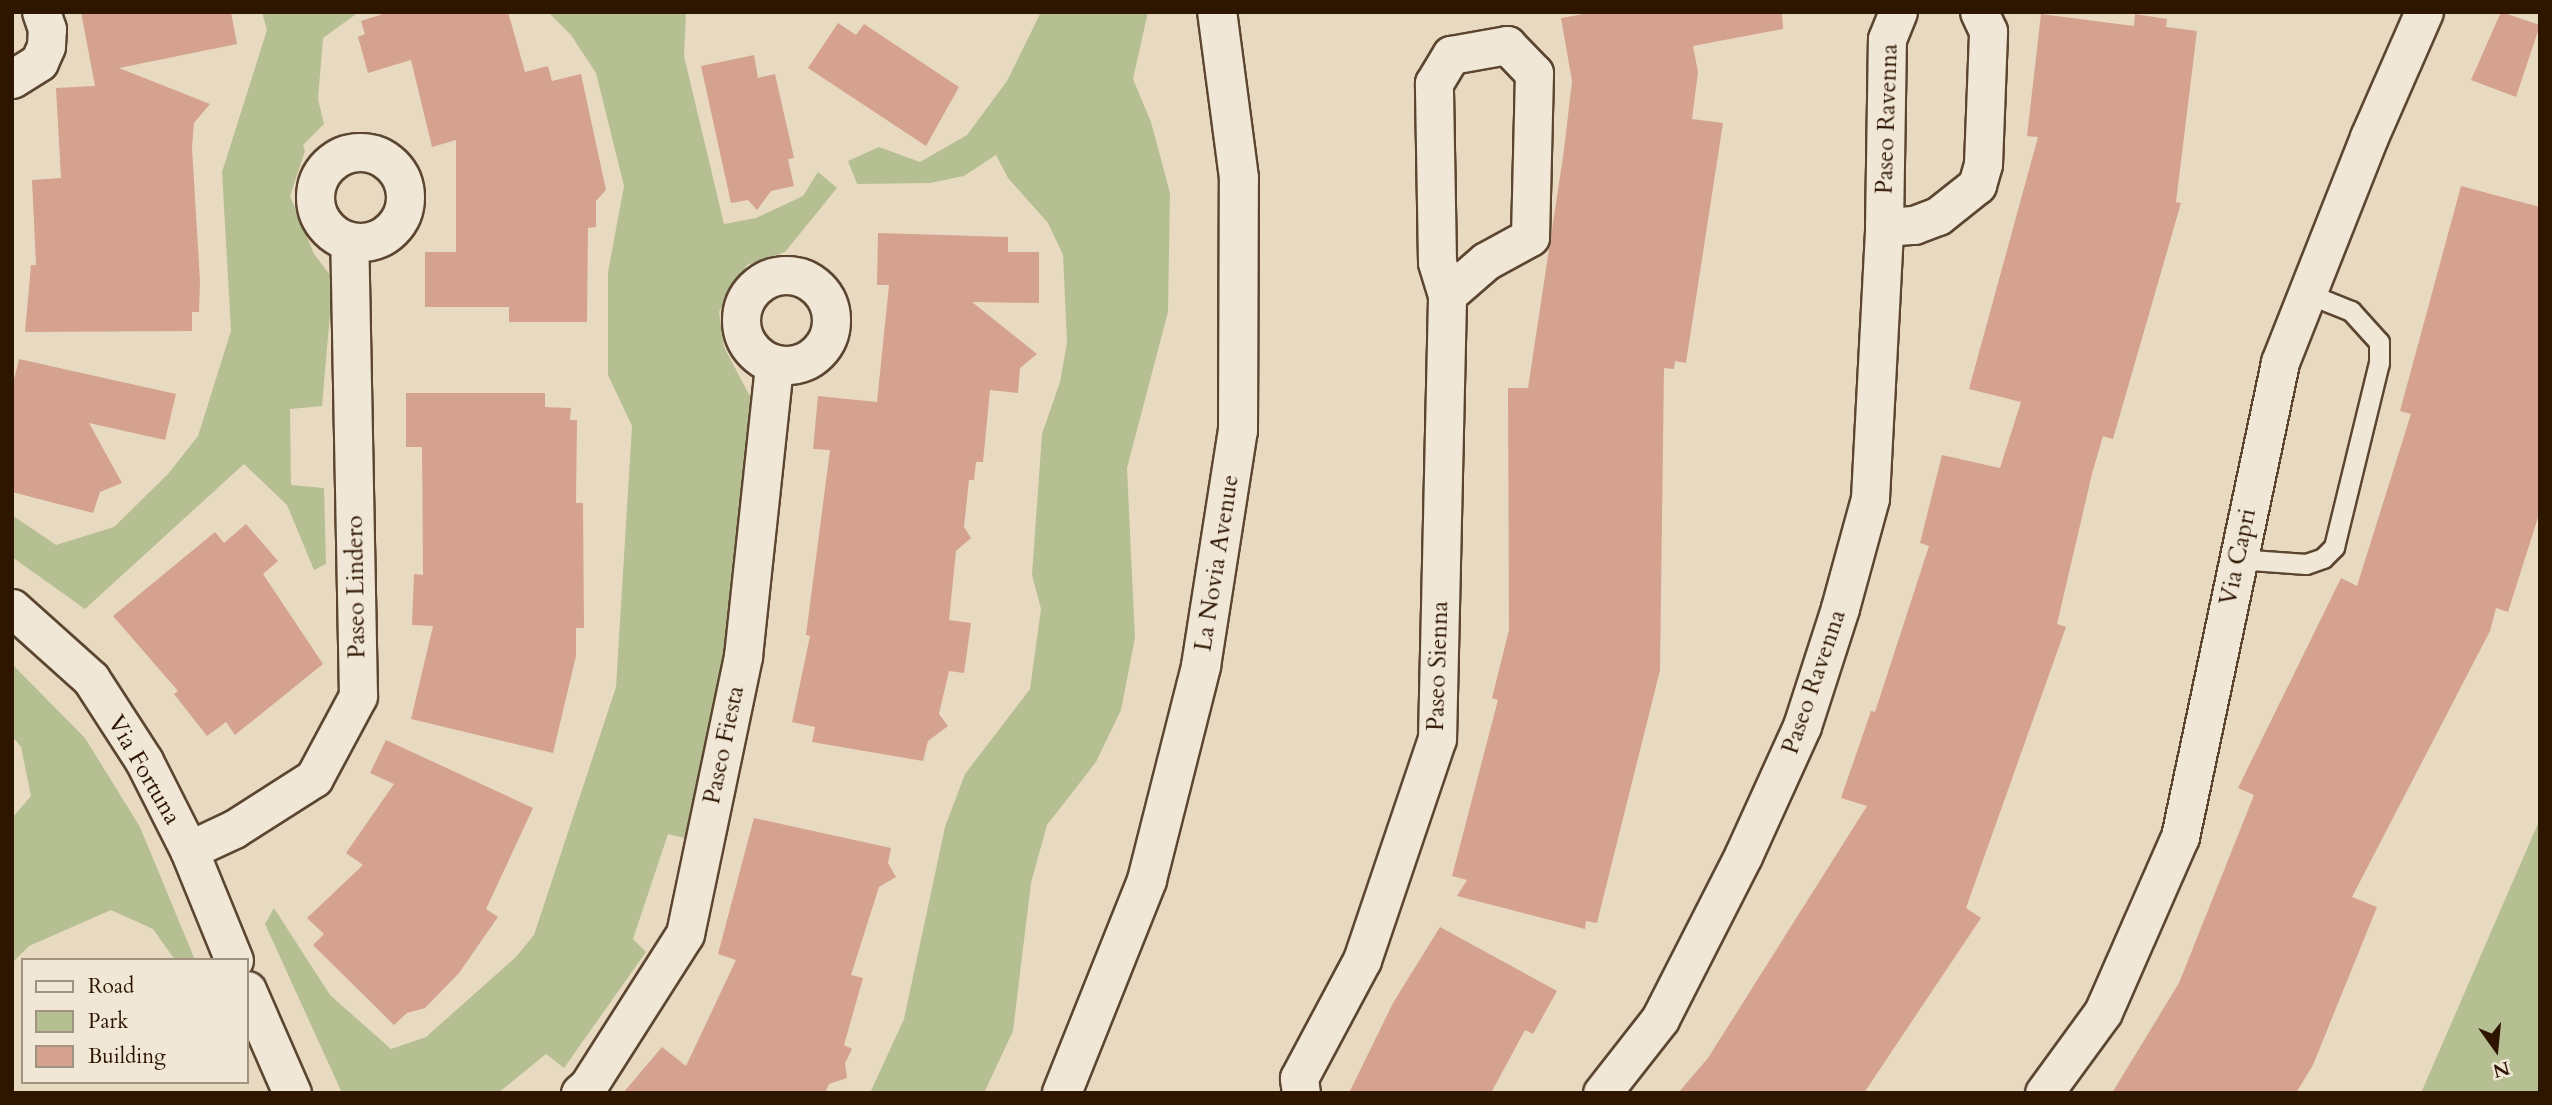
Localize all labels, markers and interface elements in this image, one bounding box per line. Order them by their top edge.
street label: Paseo Ravenna [1870,43,1904,195]
street label: La Novia Avenue [1189,473,1245,653]
street label: Via Capri [2214,506,2262,608]
street label: Paseo Lindero [340,515,372,659]
street label: Paseo Sienna [1421,600,1455,732]
street label: Paseo Ravenna [1776,606,1852,758]
street label: Paseo Fiesta [697,683,751,807]
street label: Via Fortuna [101,710,187,830]
legend [21,958,248,1084]
text: Road [88,972,134,1001]
text: Park [88,1007,128,1036]
north arrow [2461,1014,2531,1084]
text: Building [88,1042,166,1071]
text: N [2490,1055,2513,1084]

